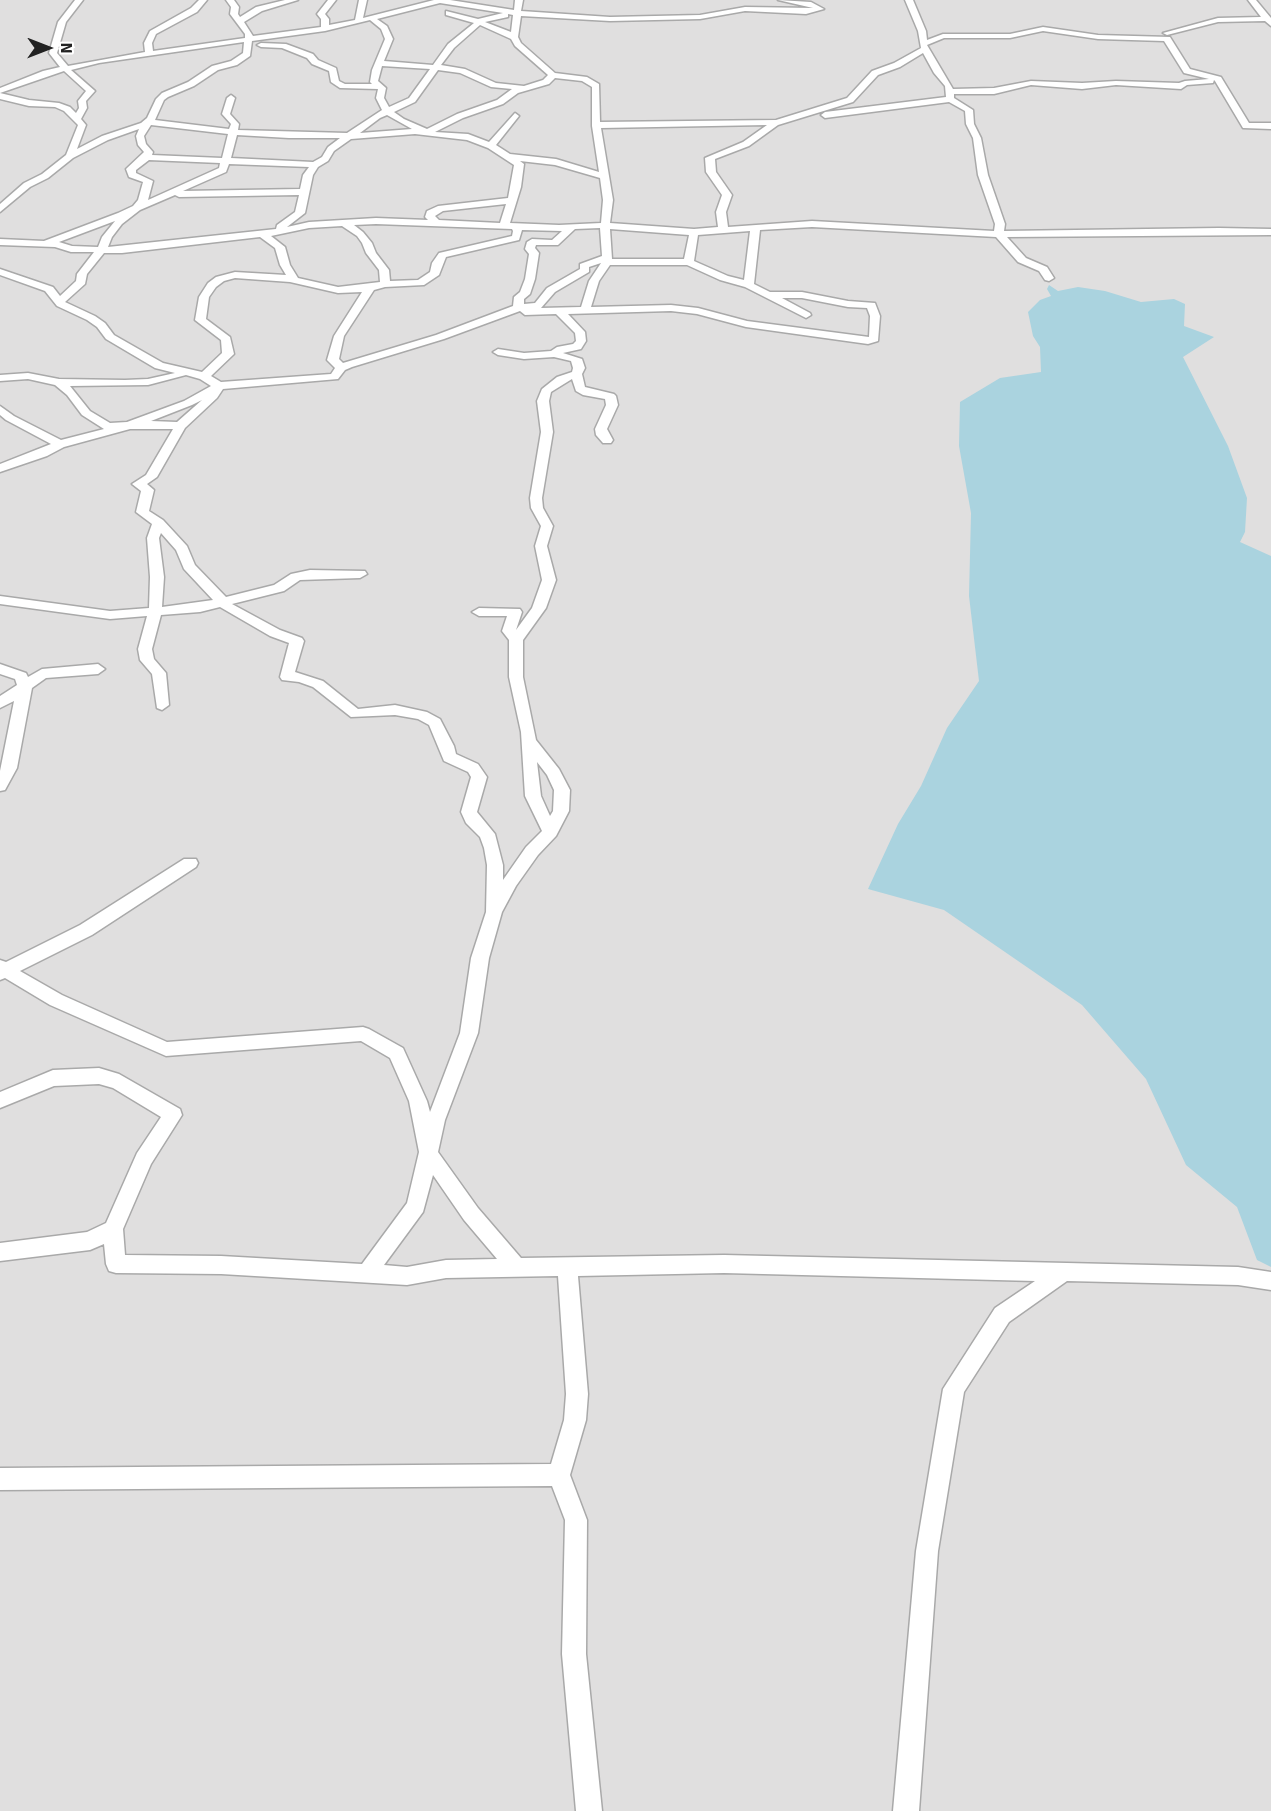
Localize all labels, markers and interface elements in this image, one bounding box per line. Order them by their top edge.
north arrow [18,18,78,78]
text: N [56,42,76,54]

